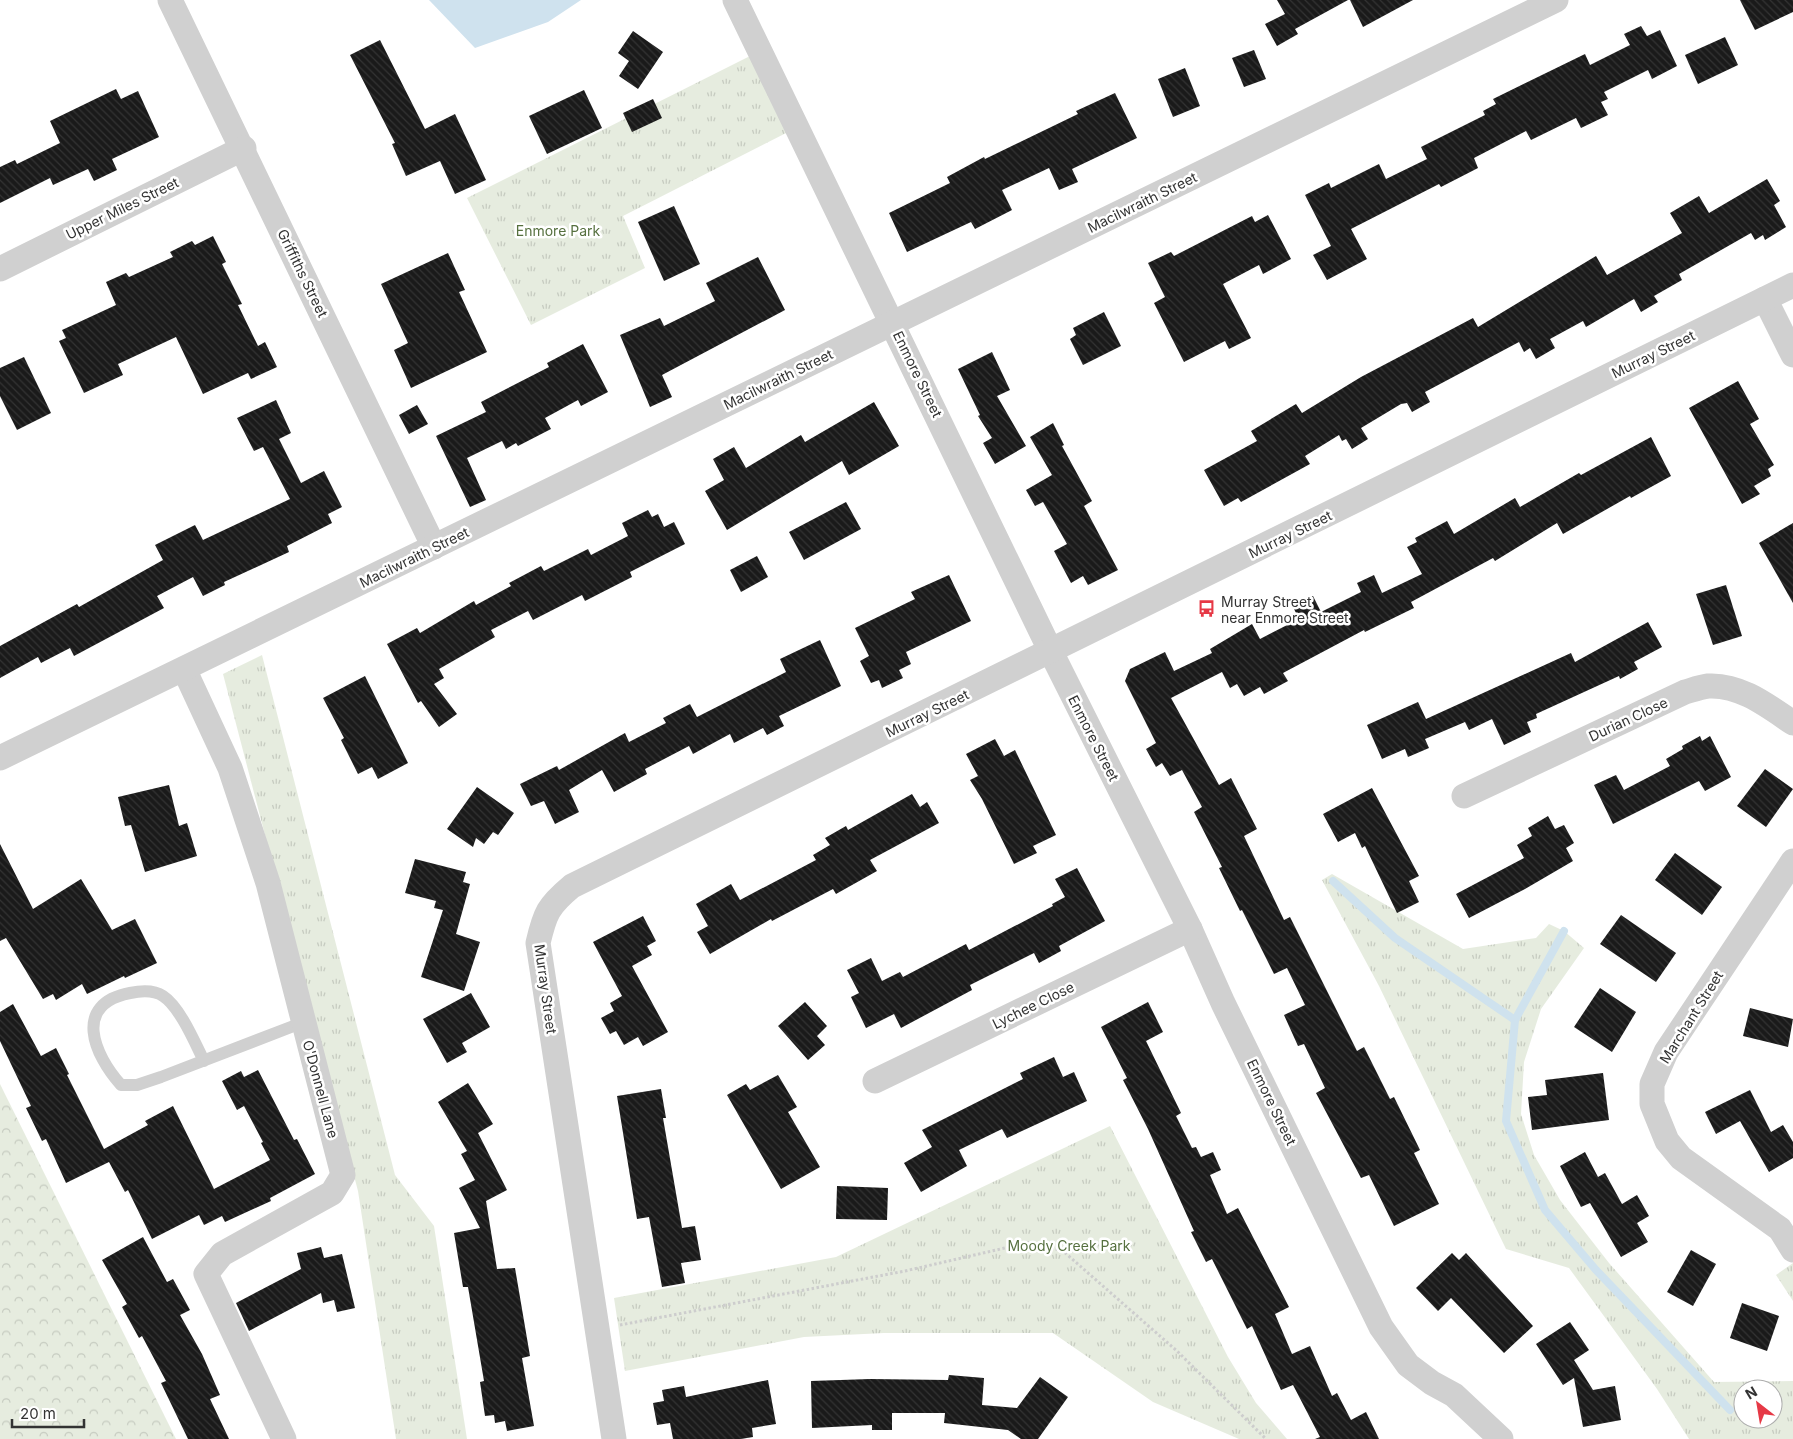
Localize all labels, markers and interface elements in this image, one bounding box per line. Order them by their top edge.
street label: Macilwraith Street [1085,168,1200,236]
street label: Upper Miles Street [63,173,182,243]
park label: Enmore Park [516,222,601,239]
street label: Griffiths Street [274,226,332,320]
street label: Murray Street [1609,326,1698,382]
street label: Enmore Street [890,328,946,420]
street label: Macilwraith Street [721,345,836,413]
street label: Murray Street [1246,506,1335,562]
street label: Macilwraith Street [357,523,472,591]
place label: Murray Street near Enmore Street [1221,593,1349,626]
bus stop icon: Murray Street near Enmore Street [1197,599,1217,619]
street label: Murray Street [883,685,972,741]
street label: Enmore Street [1065,692,1123,784]
street label: Durian Close [1586,693,1670,745]
street label: Murray Street [531,943,561,1035]
street label: Marchant Street [1656,967,1727,1066]
street label: Lychee Close [989,978,1077,1032]
street label: O'Donnell Lane [300,1038,342,1140]
street label: Enmore Street [1244,1056,1300,1148]
park label: Moody Creek Park [1007,1237,1131,1254]
north arrow [1733,1379,1783,1429]
text: N [1742,1382,1760,1402]
scale bar [12,1396,85,1428]
text: 20 m [20,1404,56,1423]

